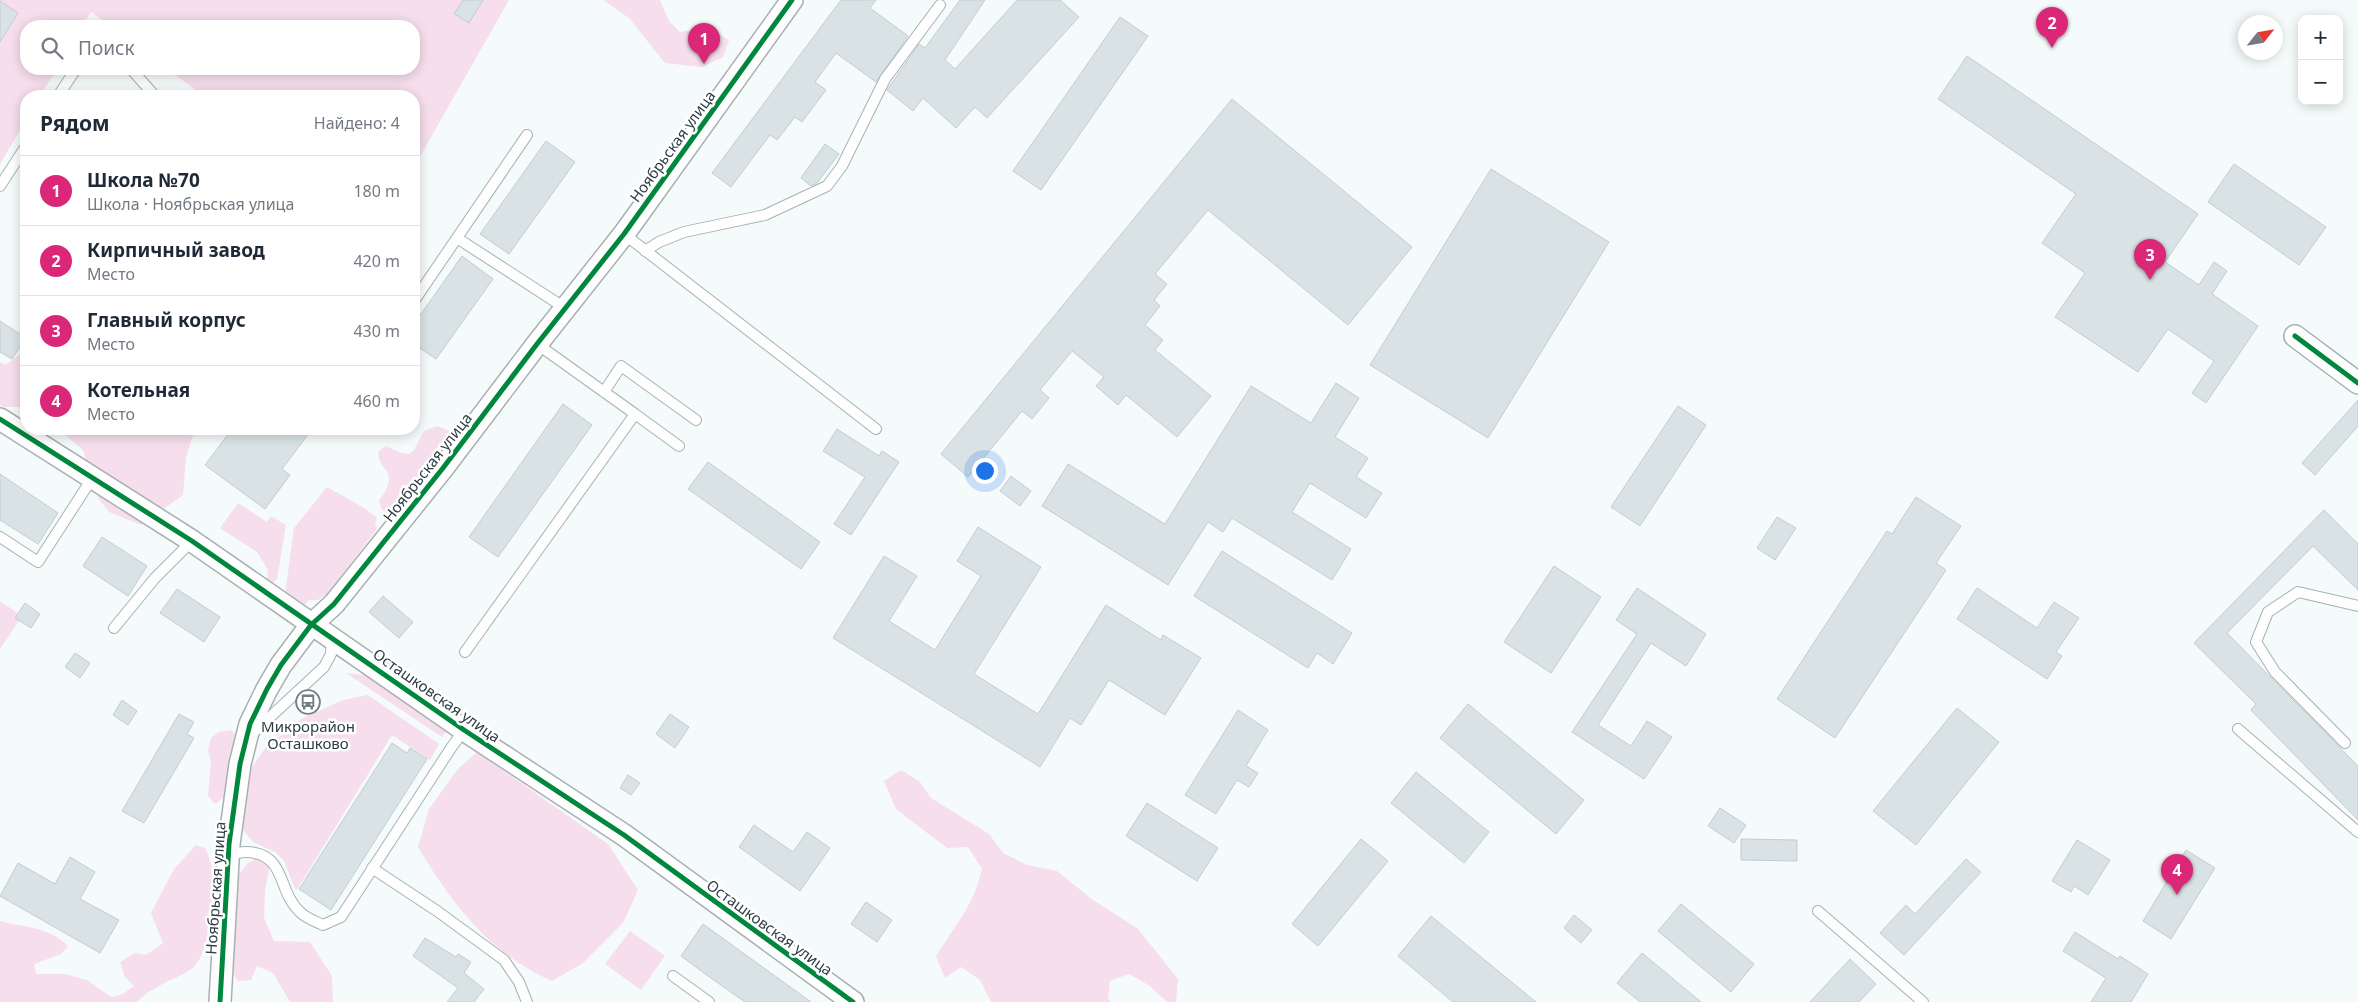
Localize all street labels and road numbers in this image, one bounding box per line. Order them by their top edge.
street label: Ноябрьская улица [625,86,719,206]
street label: Ноябрьская улица [378,408,476,526]
street label: Осташковская улица [369,643,505,747]
street label: Ноябрьская улица [200,821,230,955]
street label: Осташковская улица [703,875,837,979]

